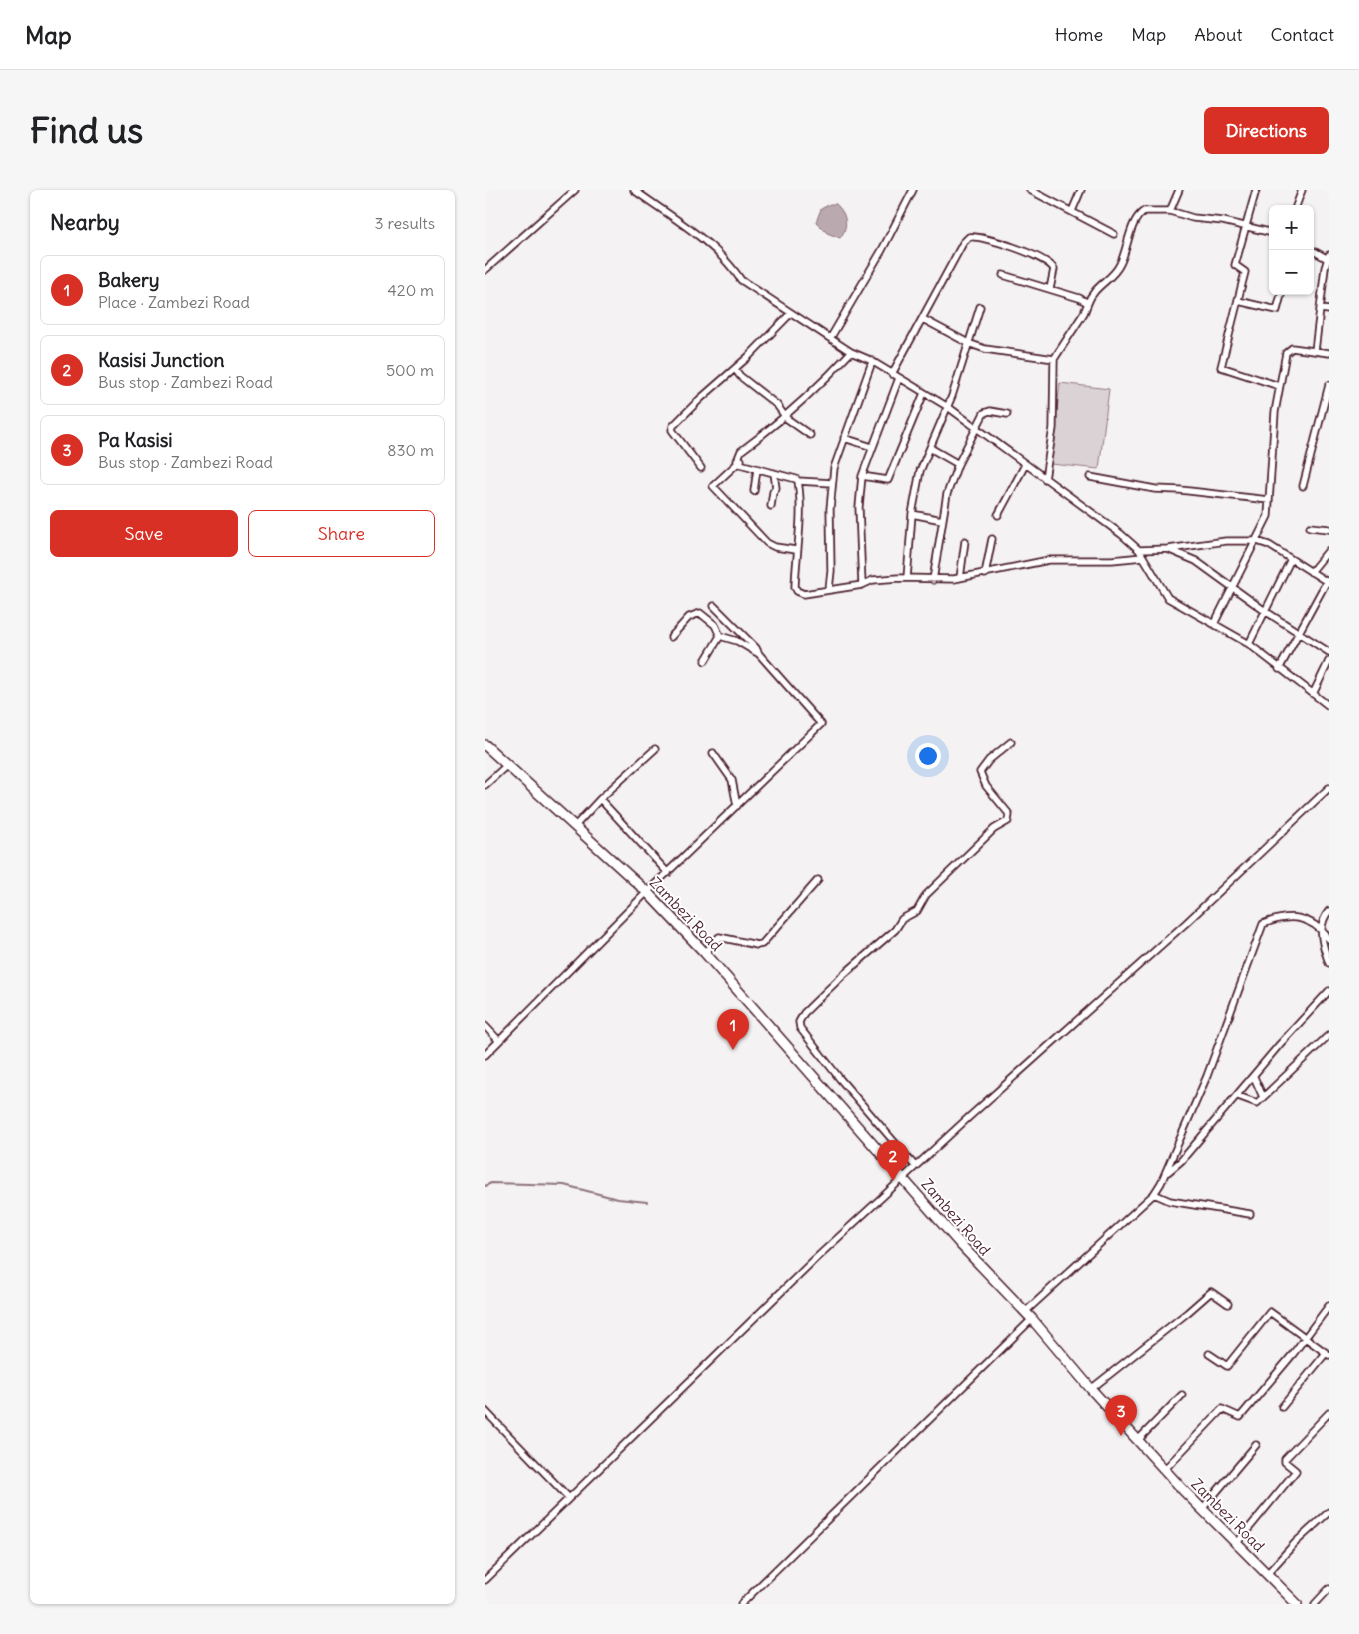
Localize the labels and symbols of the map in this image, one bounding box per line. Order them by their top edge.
your location [915,743,941,769]
street label: Zambezi Road [646,873,726,955]
pin: 1 [717,1009,749,1050]
pin: 2 [877,1140,909,1181]
street label: Zambezi Road [917,1175,995,1259]
pin: 3 [1105,1395,1137,1436]
street label: Zambezi Road [1187,1474,1269,1556]

